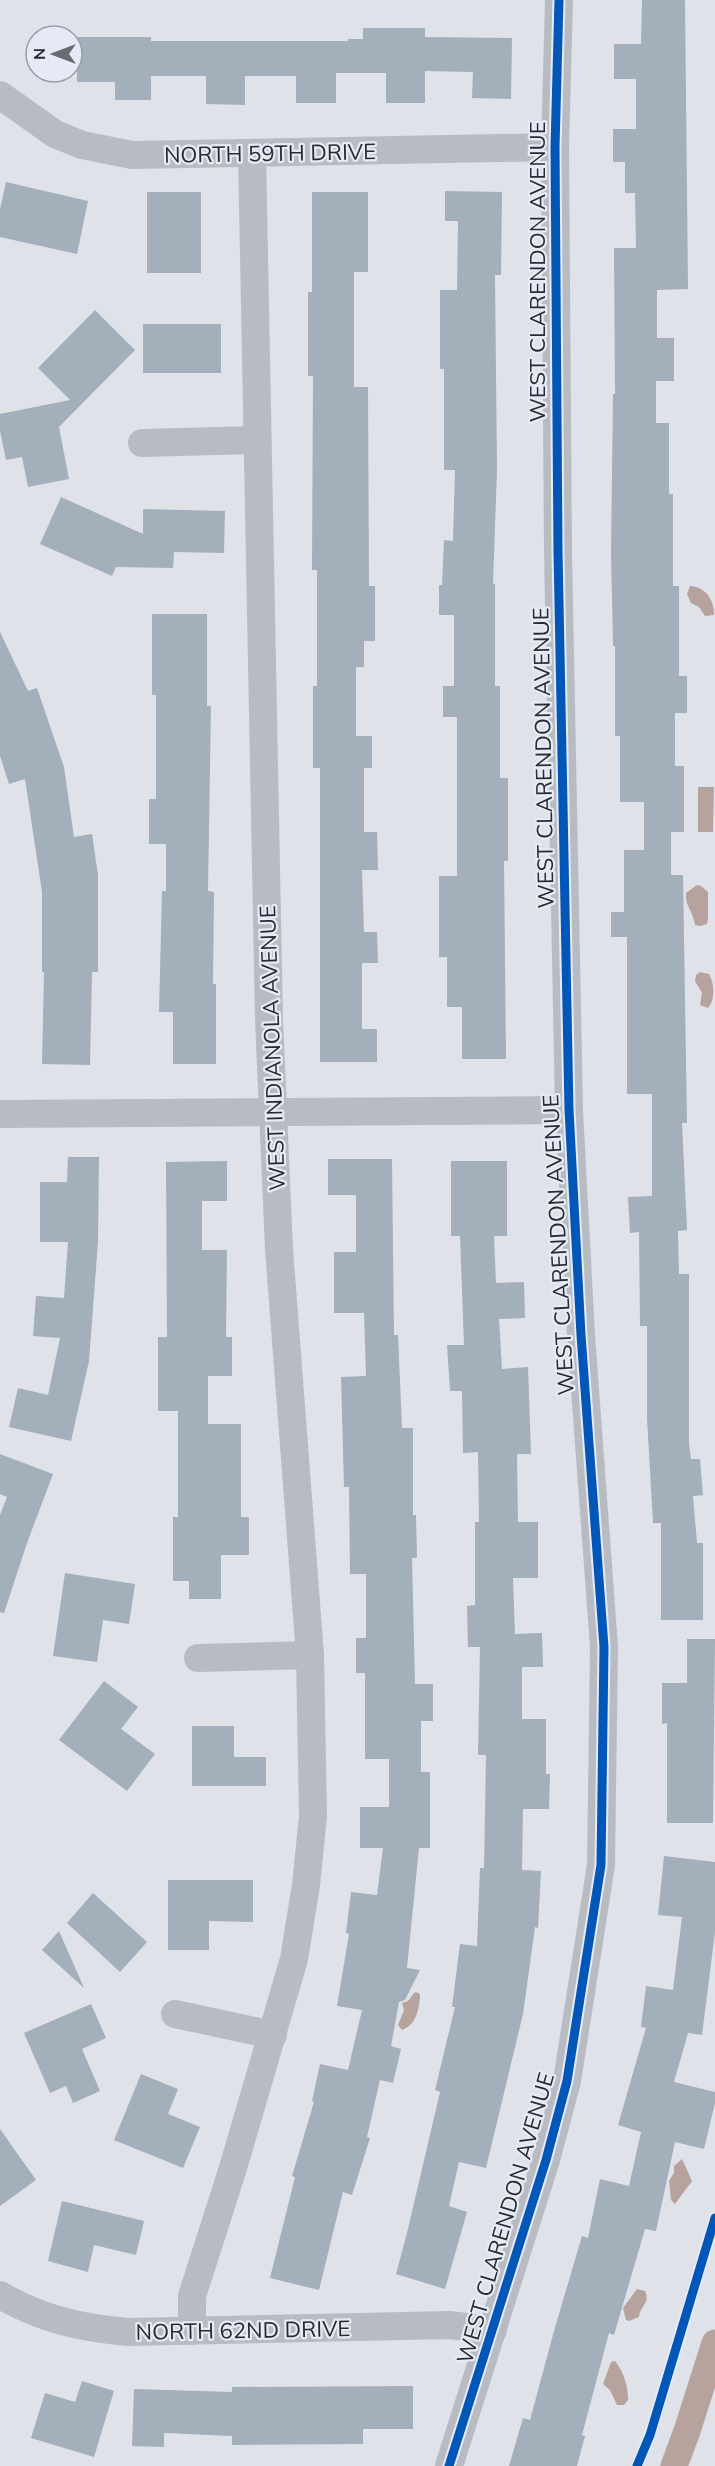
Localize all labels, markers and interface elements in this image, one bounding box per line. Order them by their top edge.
north arrow [24,24,84,84]
text: N [29,48,49,60]
street label: WEST CLARENDON AVENUE [523,121,551,423]
street label: NORTH 59TH DRIVE [164,137,376,169]
street label: WEST CLARENDON AVENUE [526,607,560,909]
street label: WEST INDIANOLA AVENUE [253,905,291,1191]
street label: WEST CLARENDON AVENUE [536,1094,580,1396]
street label: WEST CLARENDON AVENUE [450,2069,560,2367]
street label: NORTH 62ND DRIVE [135,2314,351,2346]

